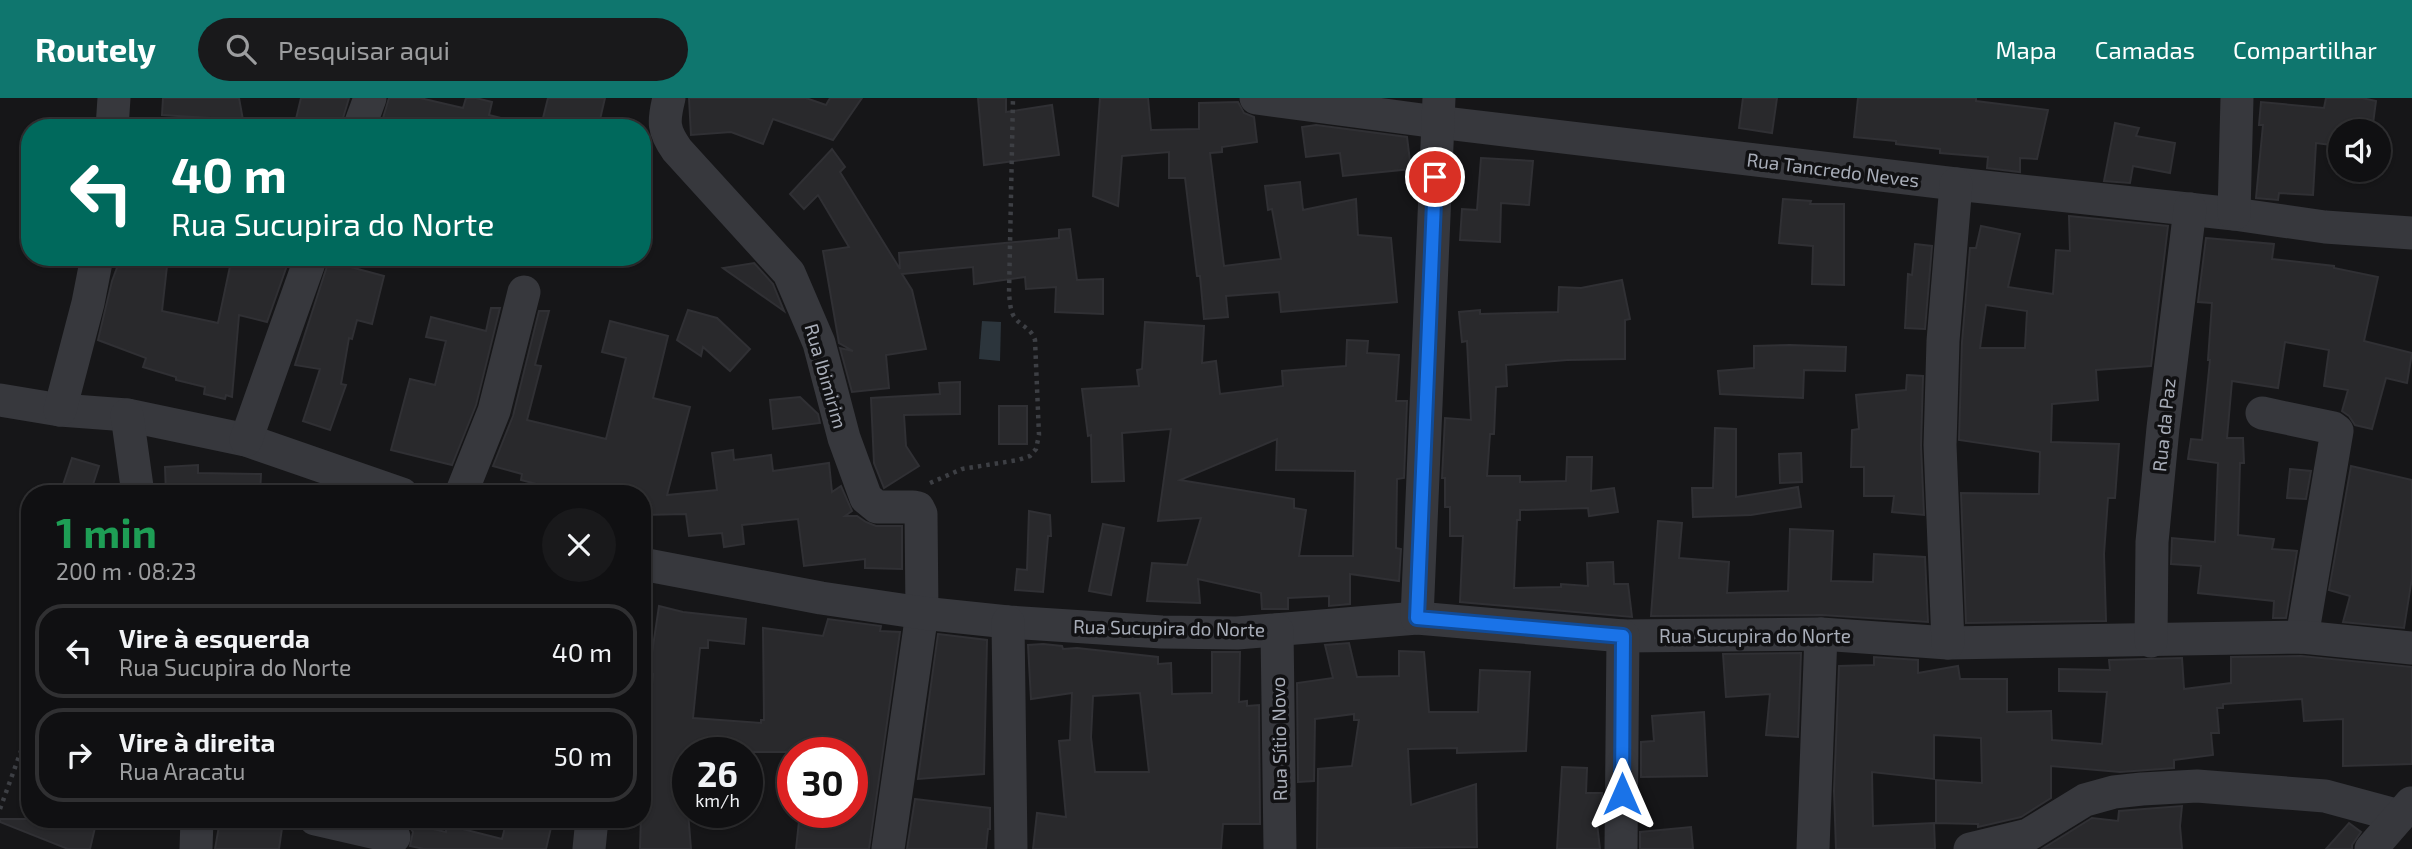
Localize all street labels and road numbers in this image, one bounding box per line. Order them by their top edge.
street label: Rua Tancredo Neves [1745,148,1921,192]
street label: Rua Ibimirim [801,321,852,431]
street label: Rua da Paz [2147,377,2180,473]
street label: Rua Sucupira do Norte [1073,614,1265,641]
street label: Rua Sucupira do Norte [1659,624,1851,647]
street label: Rua Sítio Novo [1266,677,1291,801]

